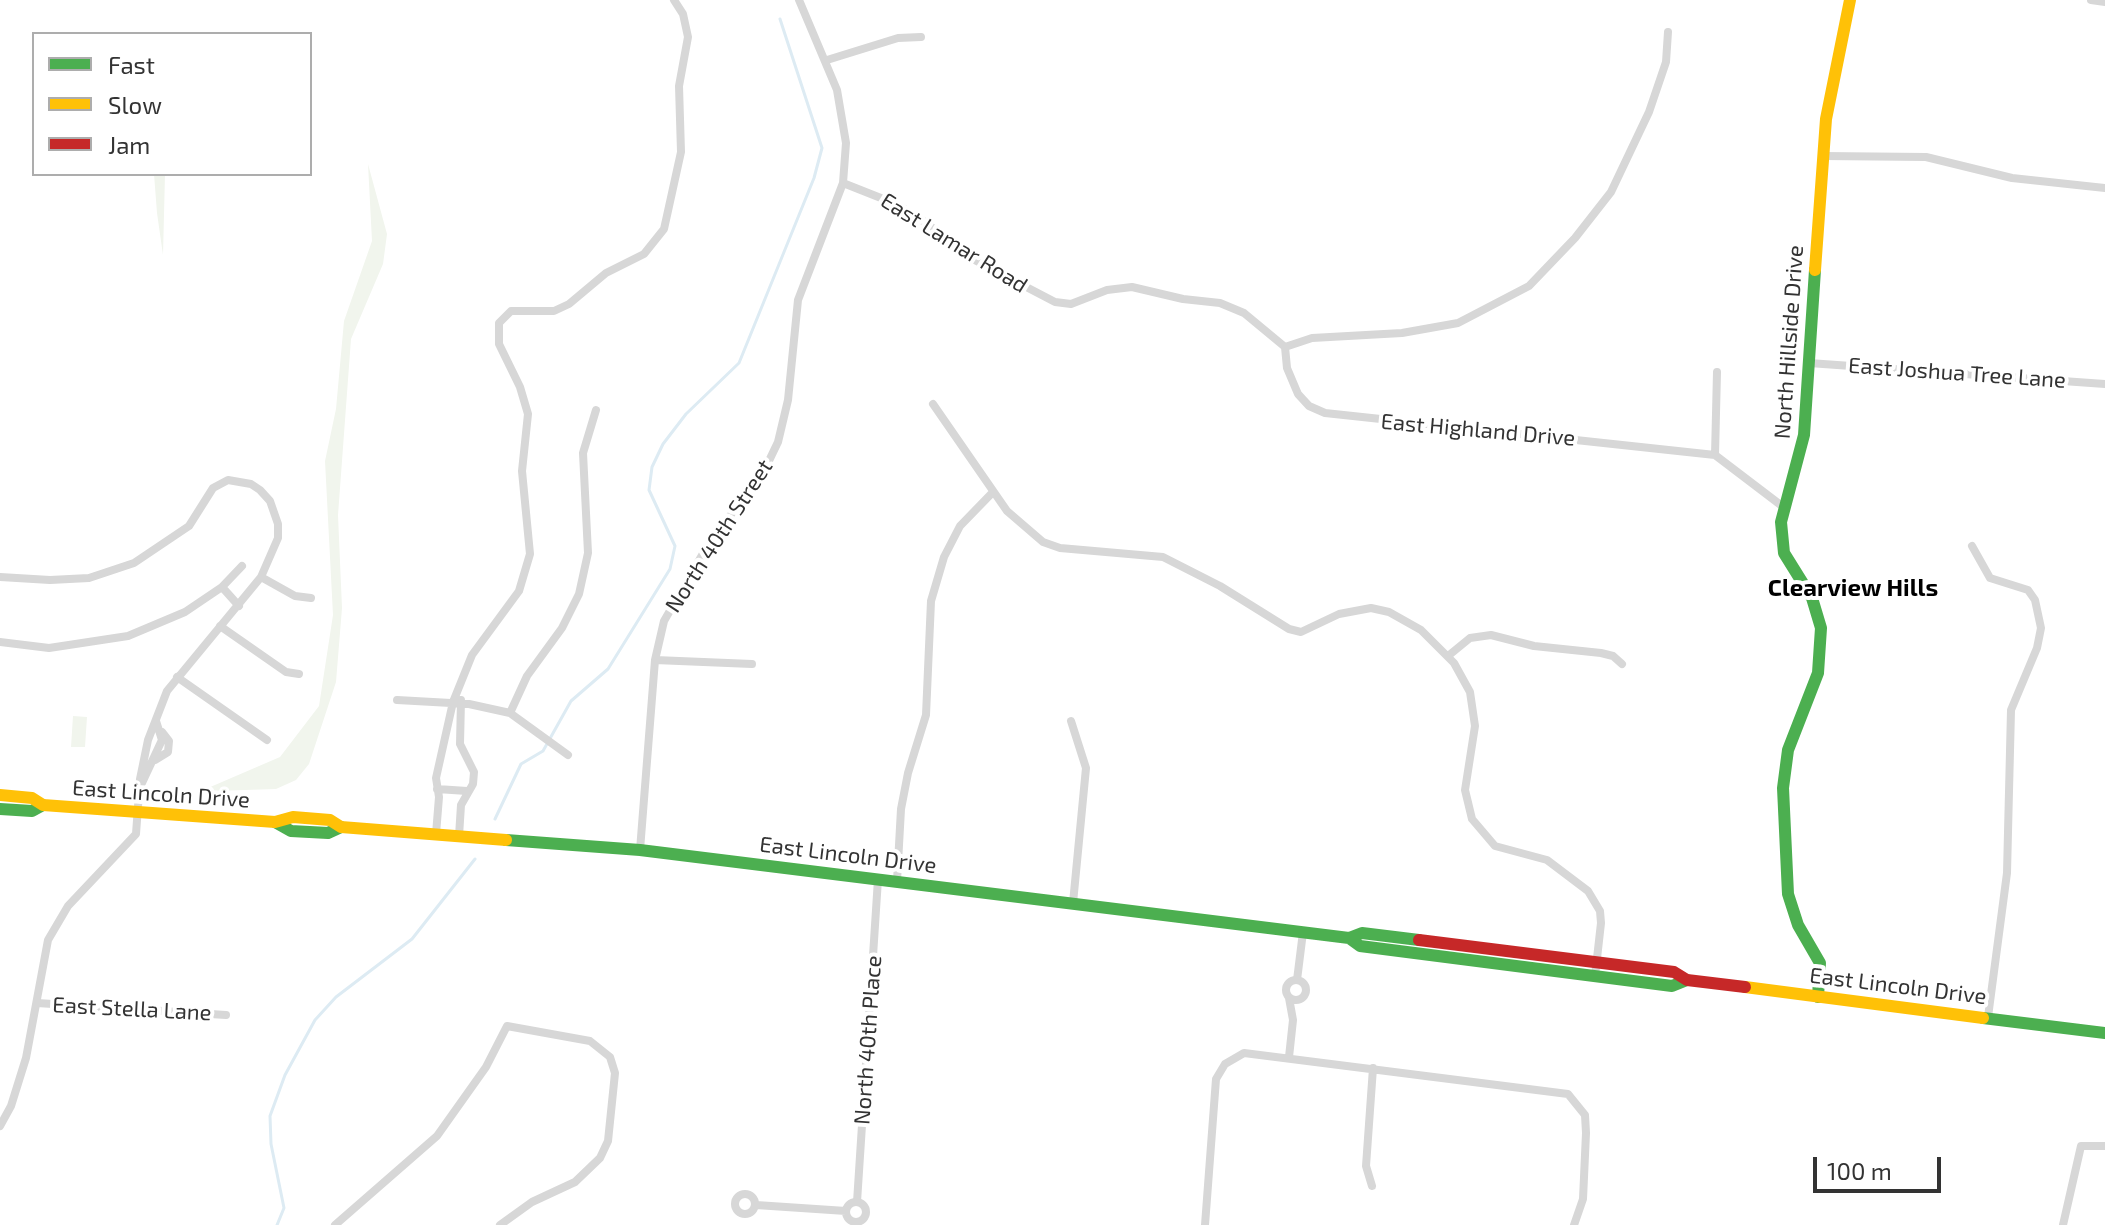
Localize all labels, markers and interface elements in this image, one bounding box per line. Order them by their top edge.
legend [32,32,312,176]
text: Fast [108,50,155,79]
text: Slow [108,90,162,119]
text: Jam [108,130,150,159]
street label: East Lamar Road [876,187,1032,299]
street label: North Hillside Drive [1769,244,1809,440]
street label: East Joshua Tree Lane [1847,352,2067,394]
street label: East Highland Drive [1380,408,1576,452]
street label: North 40th Street [660,455,778,617]
district label: Clearview Hills [1768,574,1938,602]
street label: East Lincoln Drive [71,775,251,813]
street label: East Lincoln Drive [758,831,938,879]
street label: North 40th Place [849,954,887,1126]
street label: East Lincoln Drive [1808,962,1988,1010]
street label: East Stella Lane [52,992,212,1026]
scale bar [1817,1141,1945,1191]
text: 100 m [1827,1156,1892,1185]

